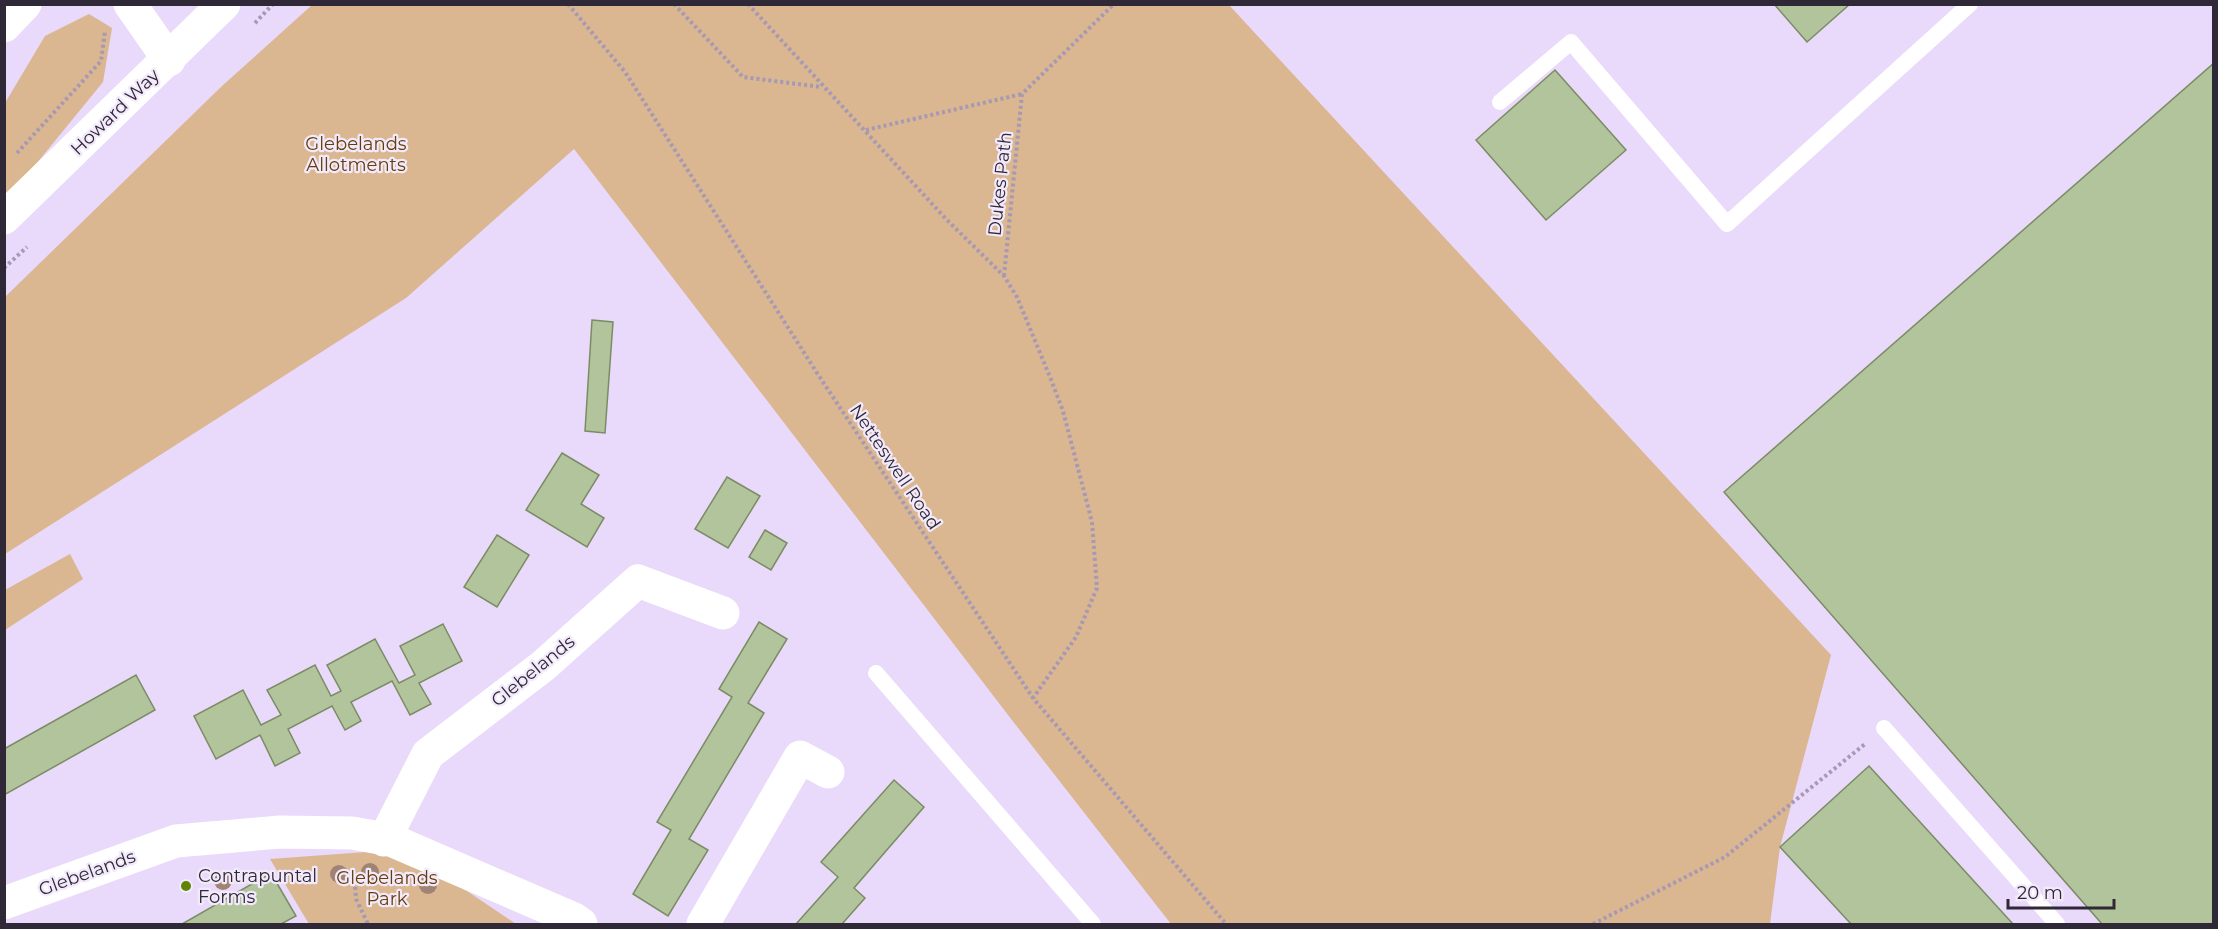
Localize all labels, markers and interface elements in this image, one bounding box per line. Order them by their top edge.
street label: Howard Way [66,64,164,160]
street label: Dukes Path [984,131,1016,237]
park label: Glebelands Allotments [305,133,407,176]
street label: Netteswell Road [845,400,945,534]
street label: Glebelands [487,630,579,711]
street label: Glebelands [36,845,139,901]
place label: Contrapuntal Forms [198,865,317,908]
park label: Glebelands Park [336,867,438,910]
scale bar [2008,872,2114,910]
marker: Contrapuntal Forms [179,879,193,893]
text: 20 m [2017,882,2063,904]

